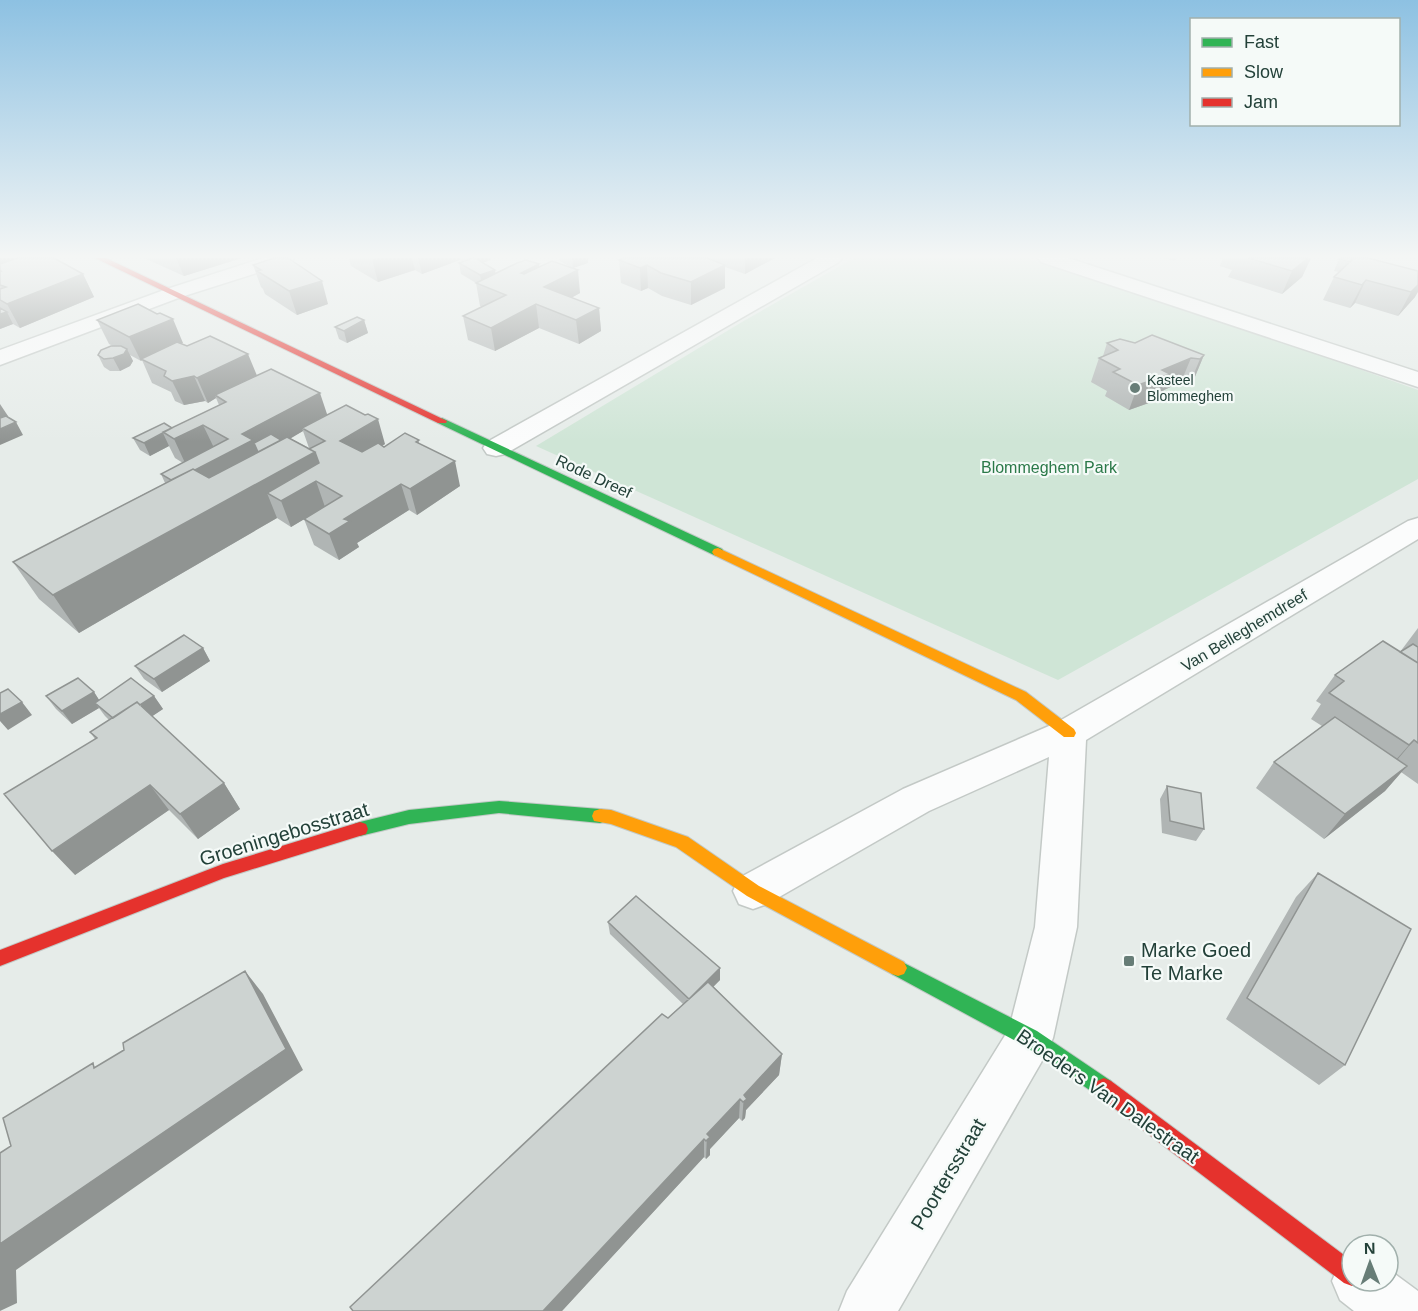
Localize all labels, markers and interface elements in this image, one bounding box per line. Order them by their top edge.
legend [1190,18,1400,126]
text: Fast [1244,32,1279,52]
text: Slow [1244,62,1284,82]
text: Jam [1244,92,1278,112]
place label: Kasteel Blommeghem [1147,372,1233,404]
marker: Kasteel Blommeghem [1128,381,1142,395]
street label: Rode Dreef [553,451,635,502]
park label: Blommeghem Park [981,459,1118,476]
street label: Van Belleghemdreef [1178,586,1311,675]
street label: Groeningebosstraat [197,798,372,870]
place label: Marke Goed Te Marke [1141,939,1251,984]
marker: Marke Goed Te Marke [1122,954,1136,968]
street label: Broeders Van Dalestraat [1013,1025,1204,1168]
street label: Poortersstraat [906,1114,990,1233]
north arrow [1340,1233,1400,1293]
text: N [1364,1240,1376,1257]

